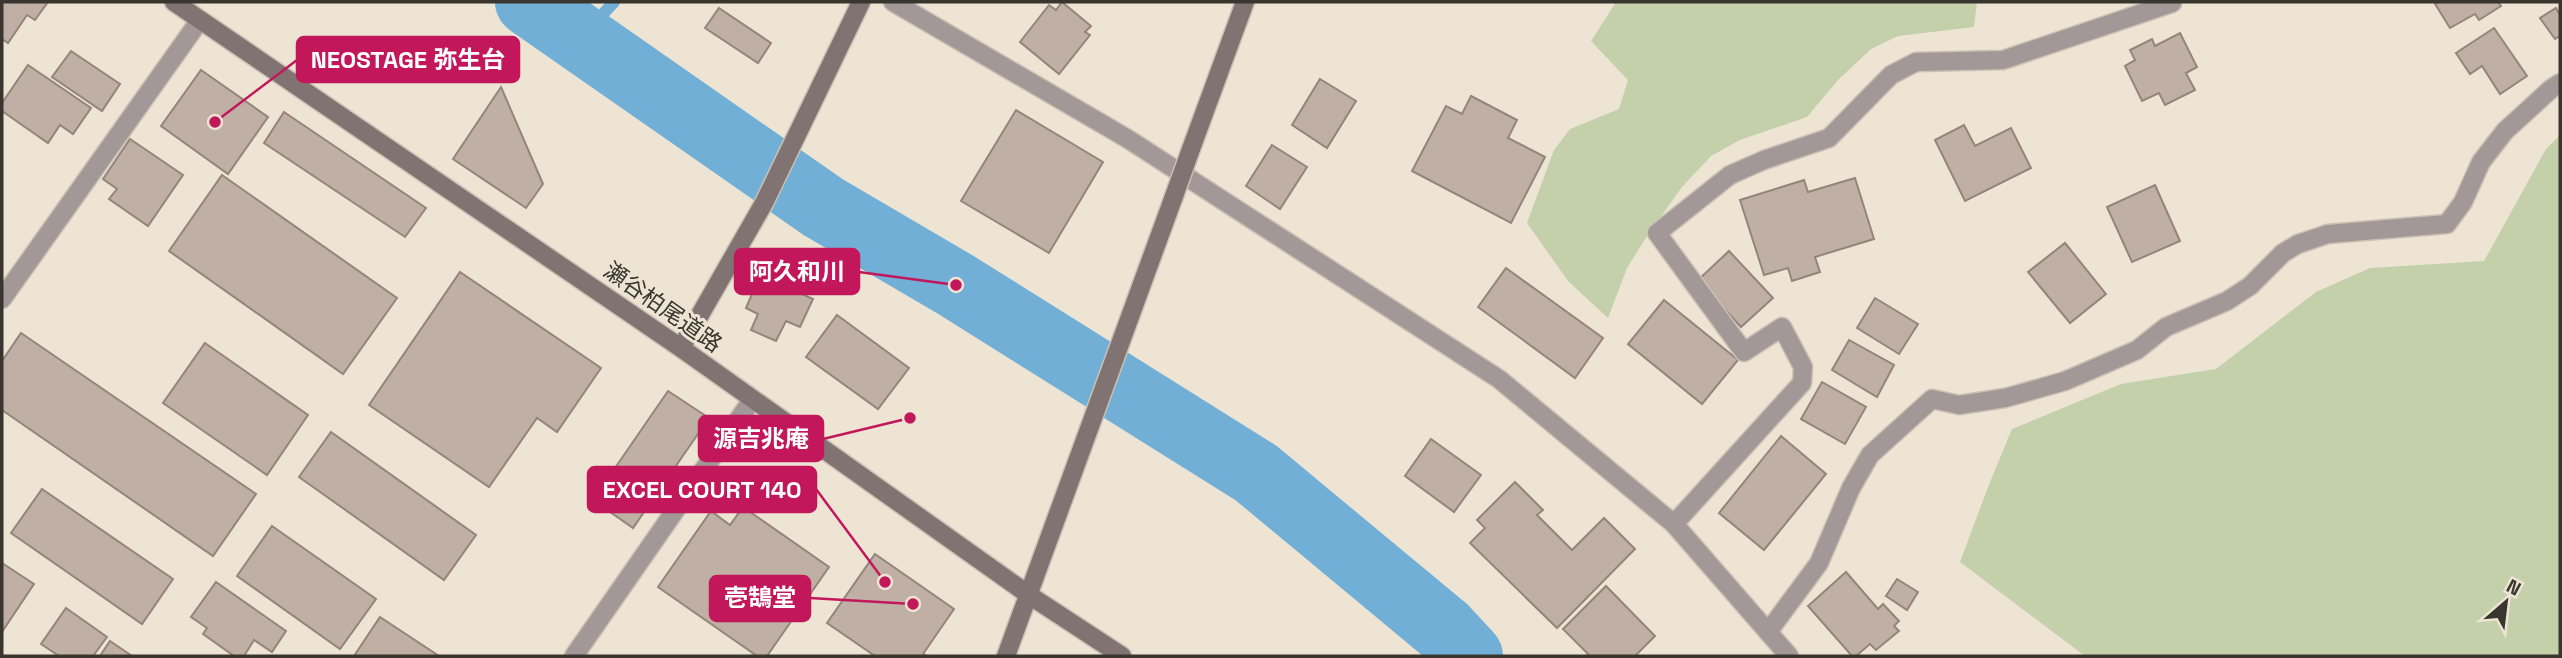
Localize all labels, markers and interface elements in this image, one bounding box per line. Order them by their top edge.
callout: NEOSTAGE 弥生台 [297,37,519,82]
text: NEOSTAGE 弥生台 [311,44,505,75]
callout: 阿久和川 [735,249,859,294]
street label: 瀬谷柏尾道路 [598,255,728,359]
text: 阿久和川 [749,256,845,287]
callout: 源吉兆庵 [699,416,823,461]
text: 源吉兆庵 [713,423,809,454]
callout: EXCEL COURT 140 [588,467,816,512]
text: EXCEL COURT 140 [602,474,802,505]
north arrow [2471,567,2541,637]
text: N [2502,573,2525,601]
callout: 壱鵠堂 [710,576,810,621]
text: 壱鵠堂 [724,582,796,613]

